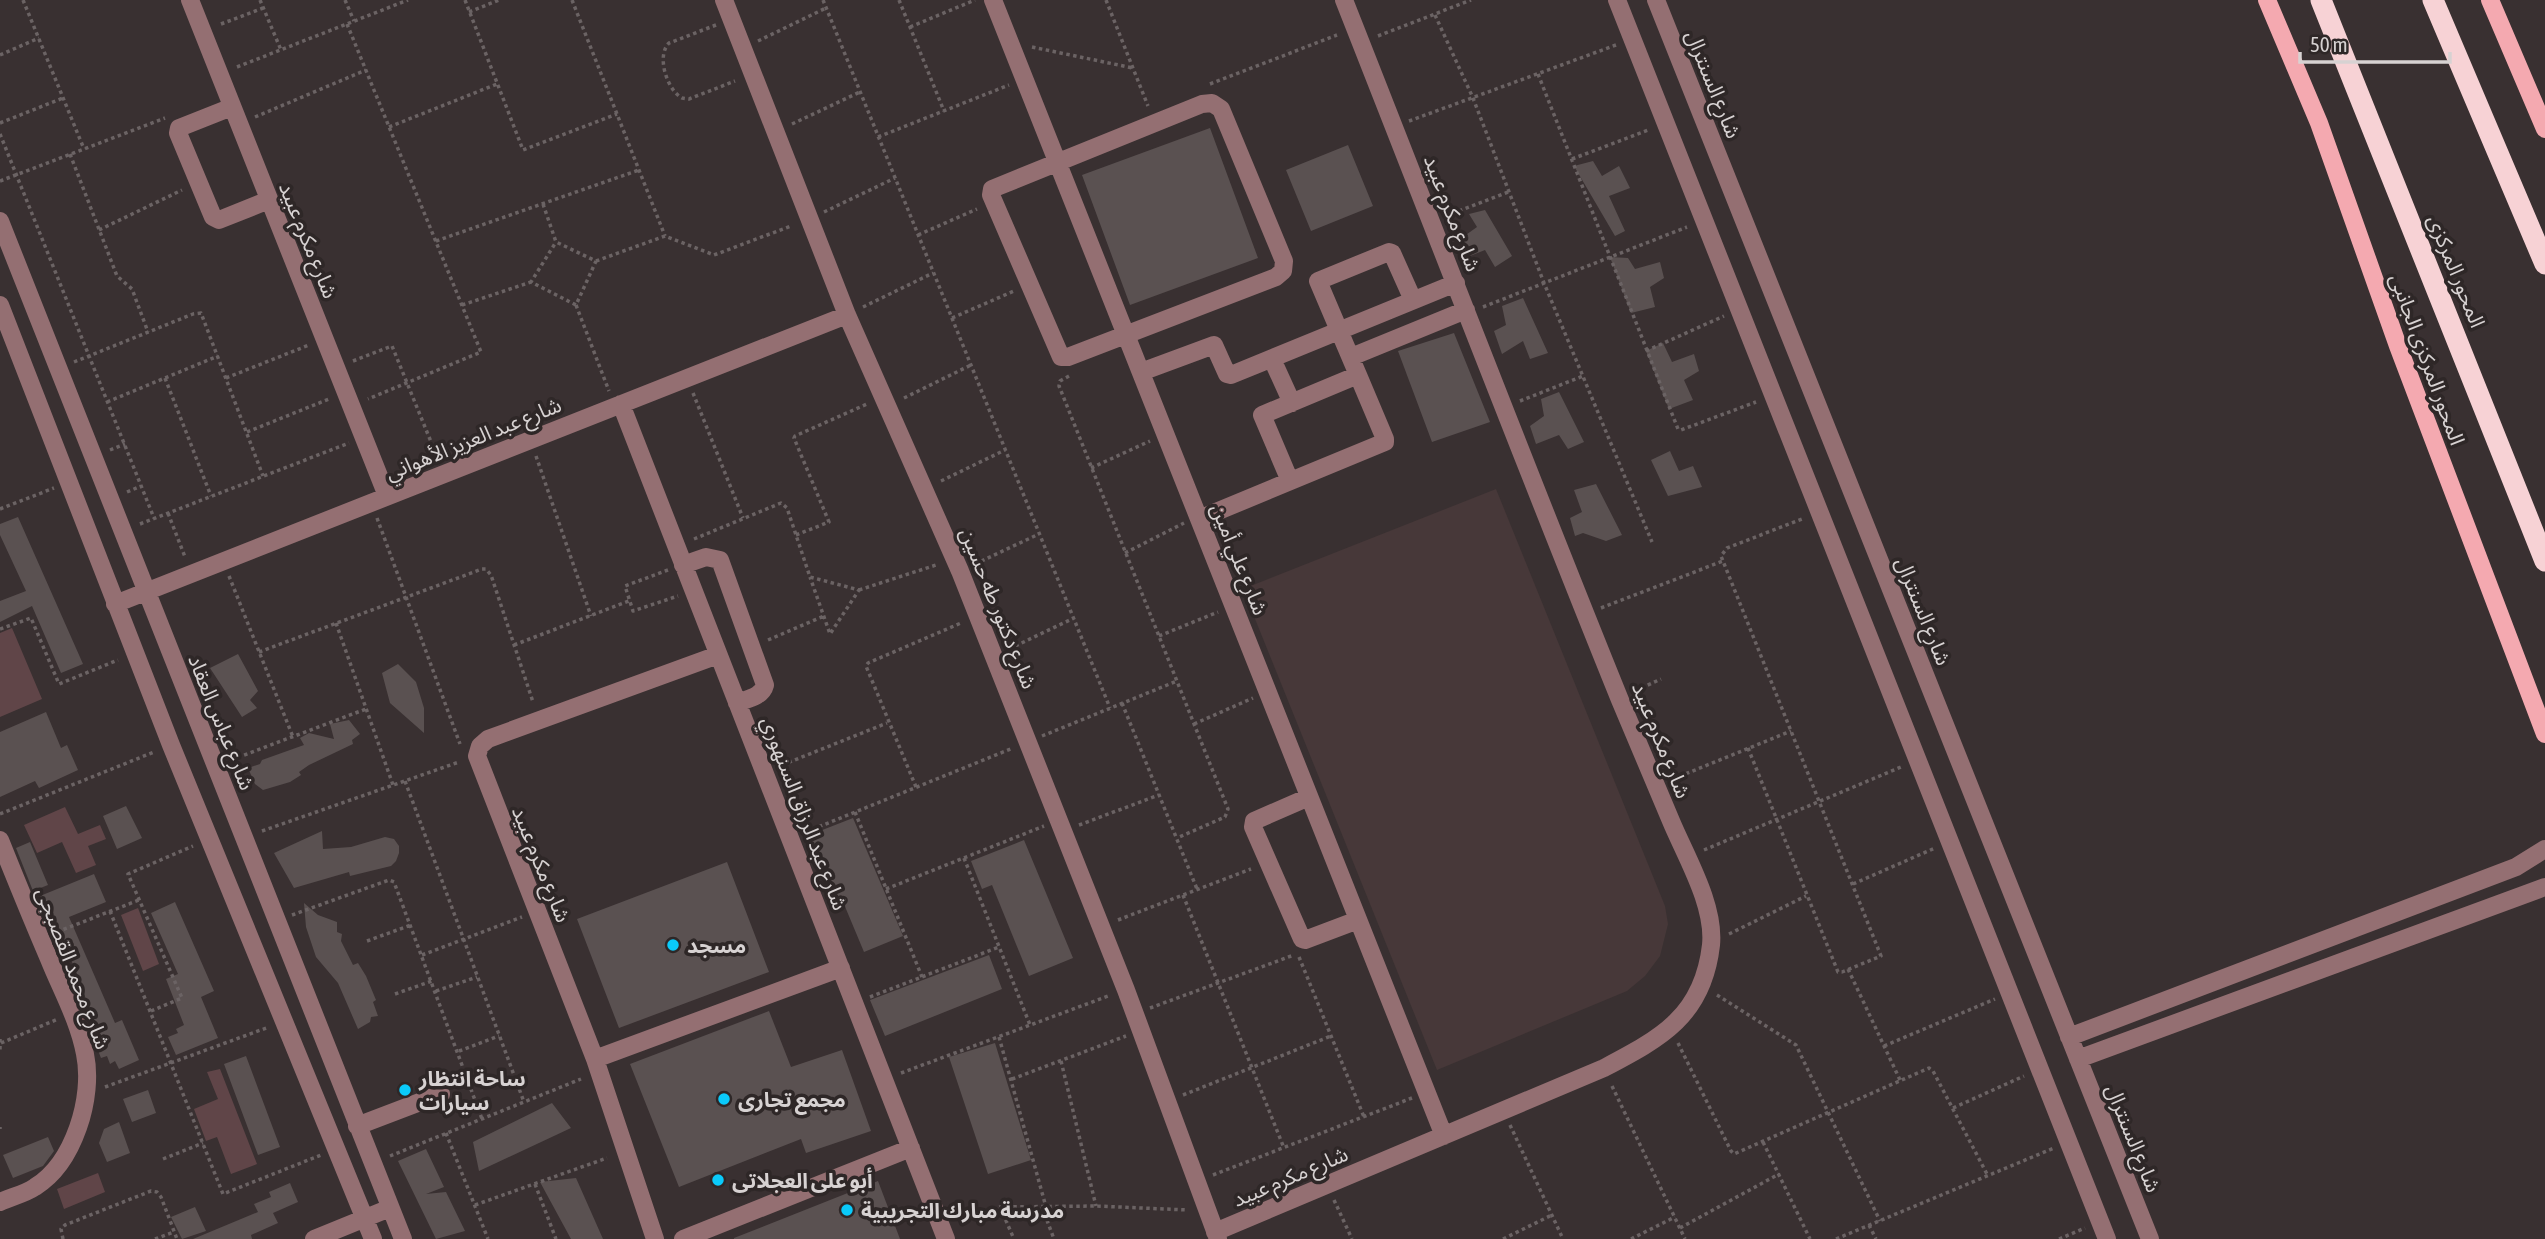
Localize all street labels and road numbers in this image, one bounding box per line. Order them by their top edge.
street label: شارع السنترال [1678,26,1747,143]
street label: شارع مكرم عبيد [1415,151,1486,276]
street label: شارع مكرم عبيد [270,179,343,303]
street label: المحور المركزى [2423,211,2491,331]
street label: المحور المركزى الجانبى [2385,270,2470,448]
street label: شارع عبد العزيز الأهواني [382,392,566,489]
street label: شارع علي أمين [1202,500,1273,620]
street label: شارع دكتور طه حسين [952,524,1042,693]
street label: شارع السنترال [1888,553,1957,670]
street label: شارع عباس العقاد [180,651,260,795]
street label: شارع مكرم عبيد [1623,679,1696,803]
street label: شارع عبد الرزاق السنهوري [752,713,853,915]
street label: شارع مكرم عبيد [503,803,576,927]
street label: شارع محمد القصبجى [28,884,116,1054]
street label: شارع السنترال [2098,1080,2167,1197]
street label: شارع مكرم عبيد [1229,1141,1353,1216]

